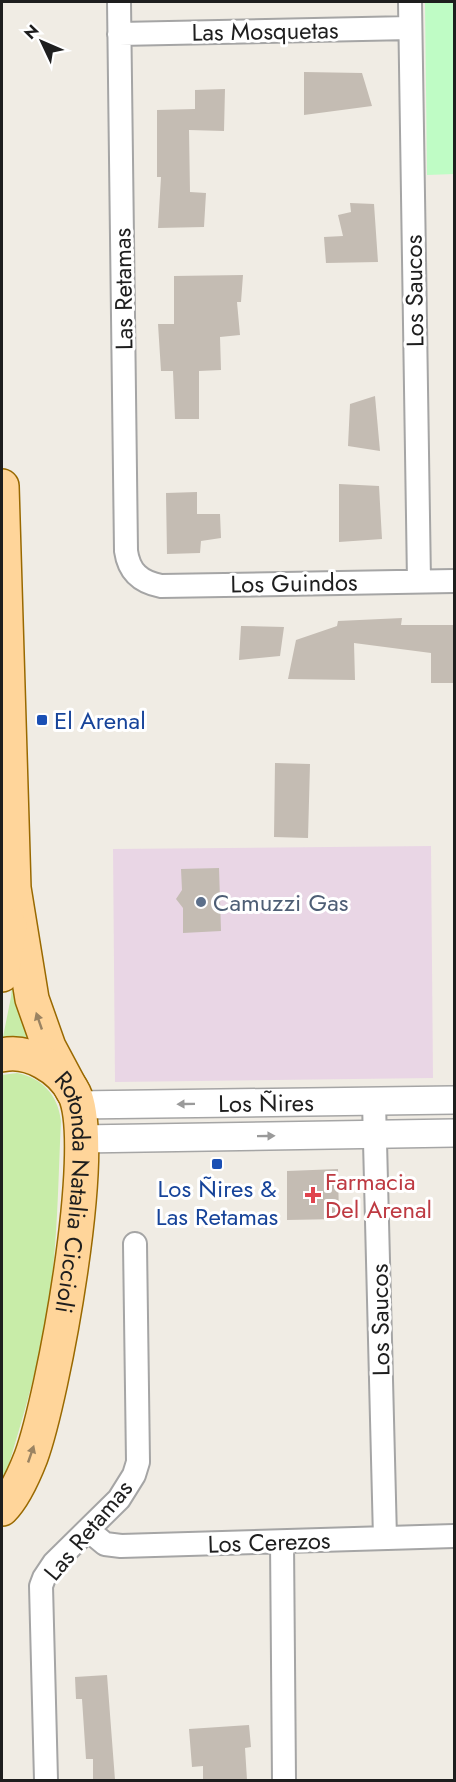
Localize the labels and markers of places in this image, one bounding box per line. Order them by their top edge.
place label: El Arenal [54,703,146,738]
marker: El Arenal [35,713,49,727]
place label: Camuzzi Gas [213,885,348,920]
marker: Camuzzi Gas [194,895,208,909]
marker: Los Ñires & Las Retamas [210,1157,224,1171]
place label: Farmacia Del Arenal [325,1164,432,1227]
place label: Los Ñires & Las Retamas [156,1171,278,1234]
marker: Farmacia Del Arenal [306,1188,320,1202]

